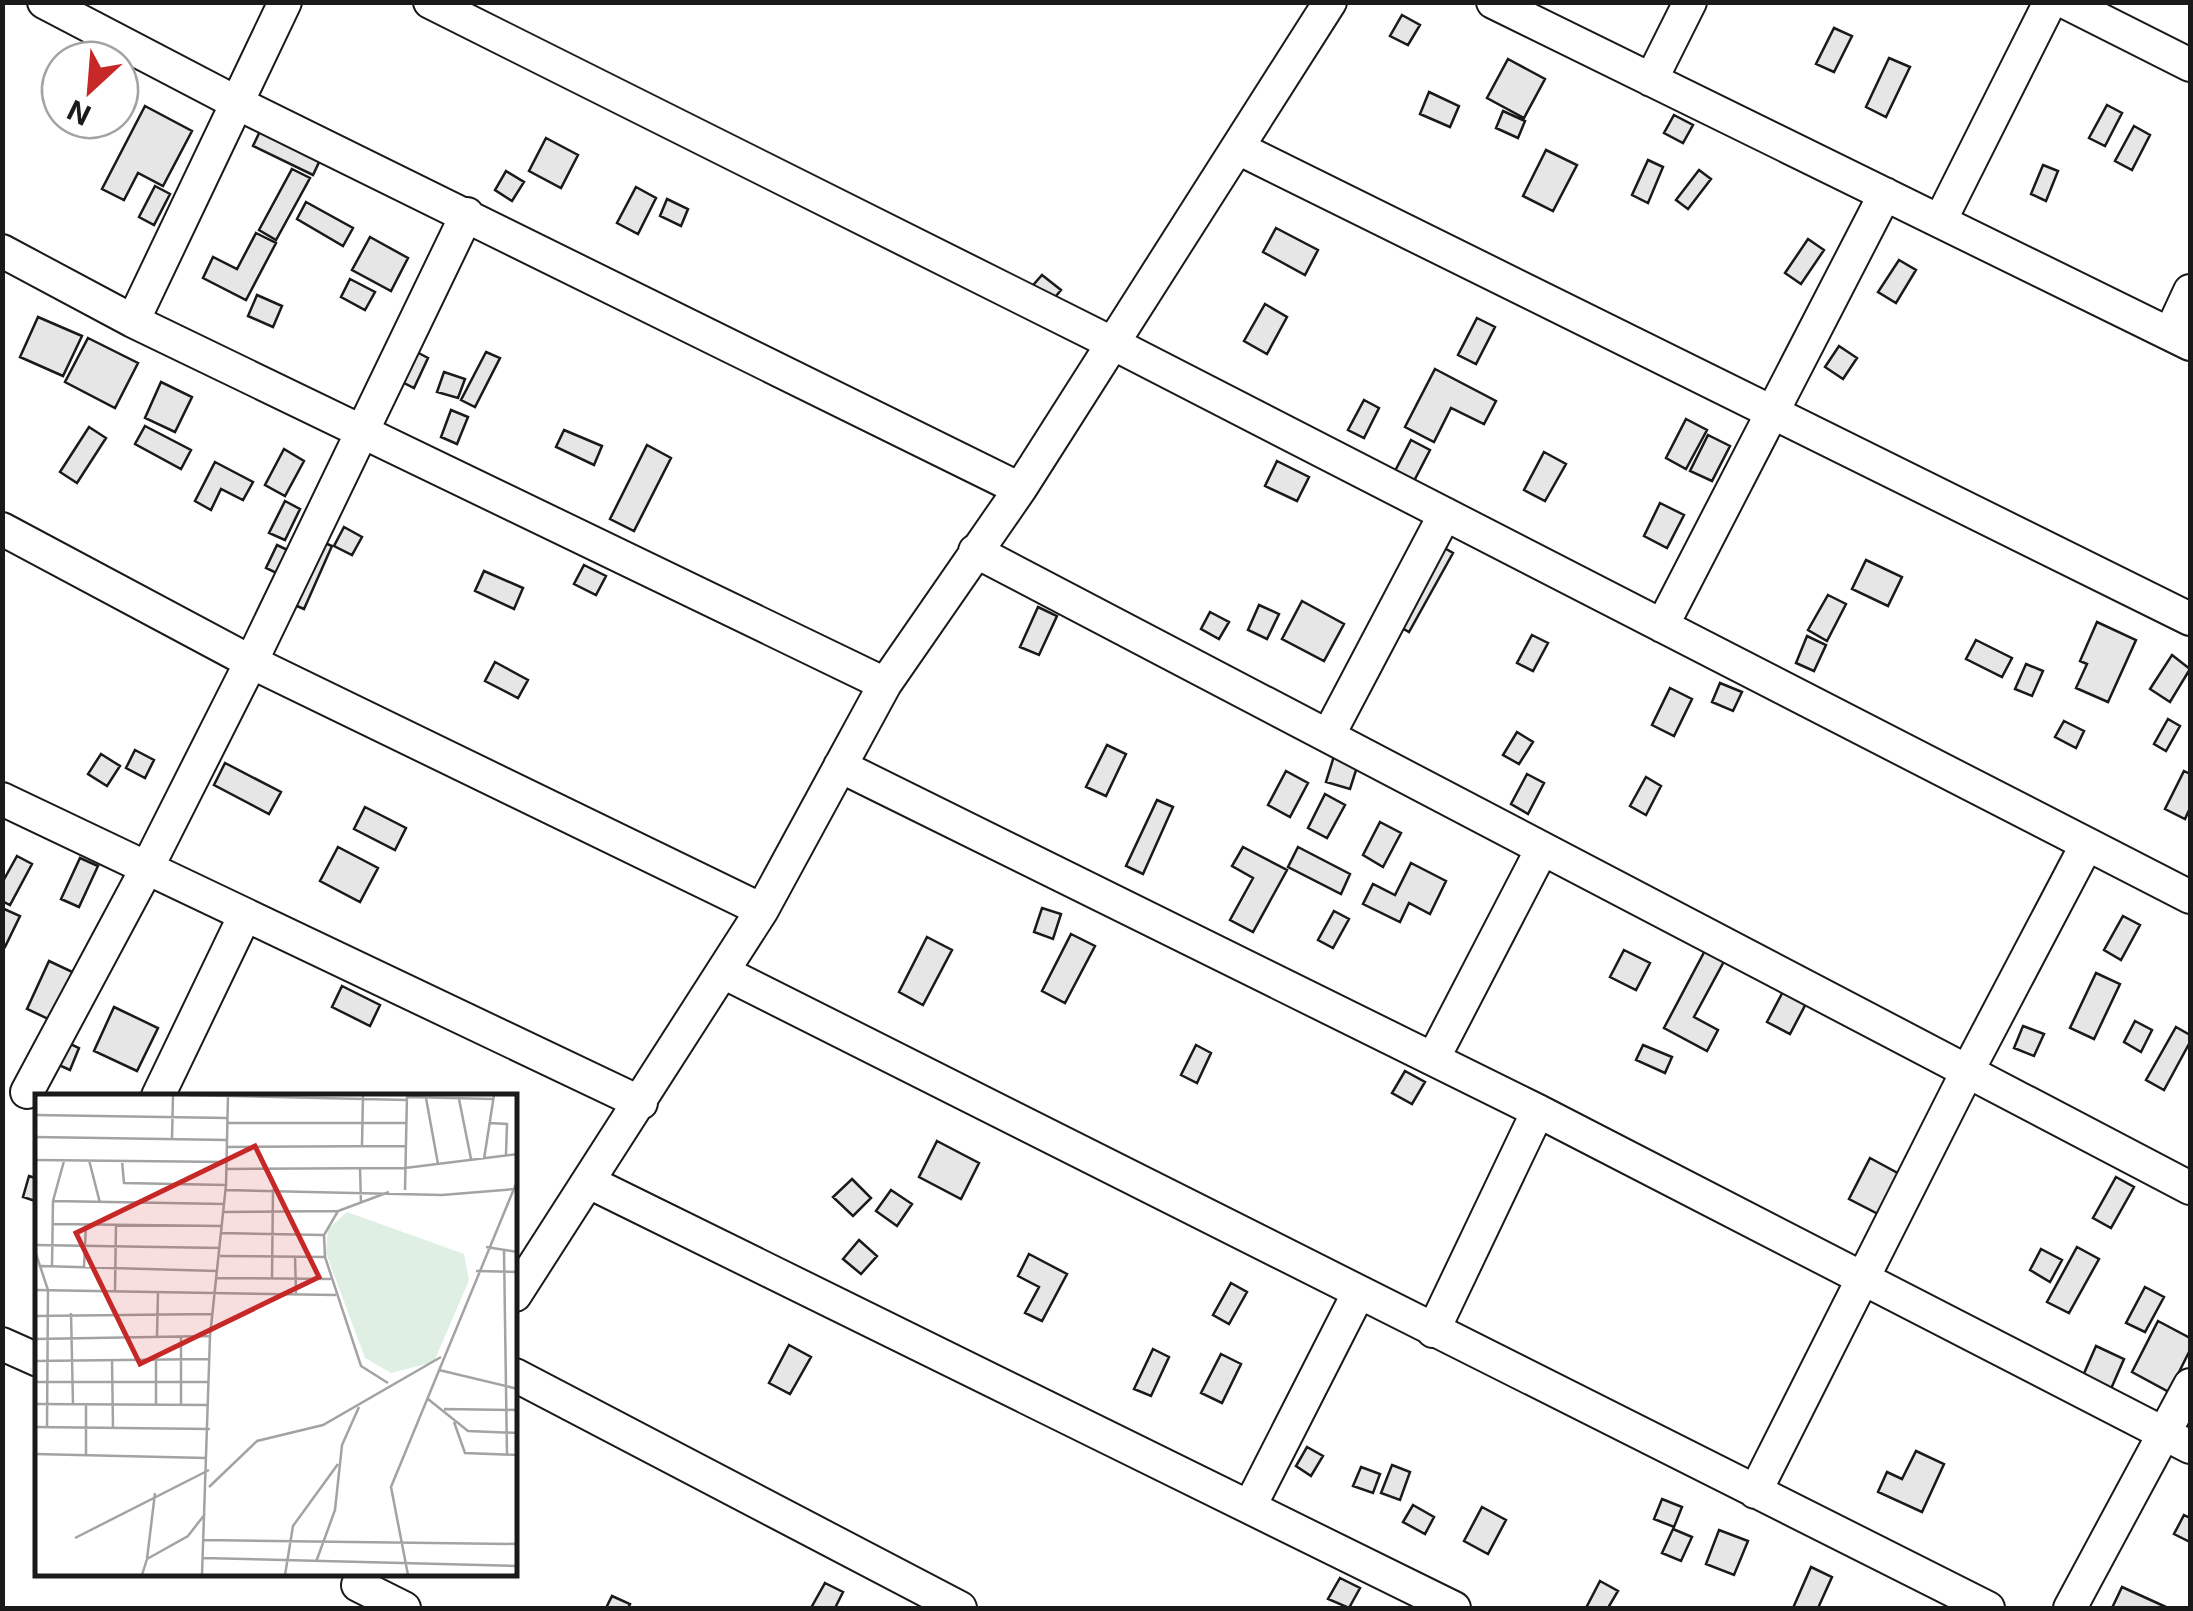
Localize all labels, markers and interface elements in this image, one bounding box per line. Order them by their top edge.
north arrow [40,40,140,140]
text: N [62,93,96,132]
inset map [35,1094,518,1576]

